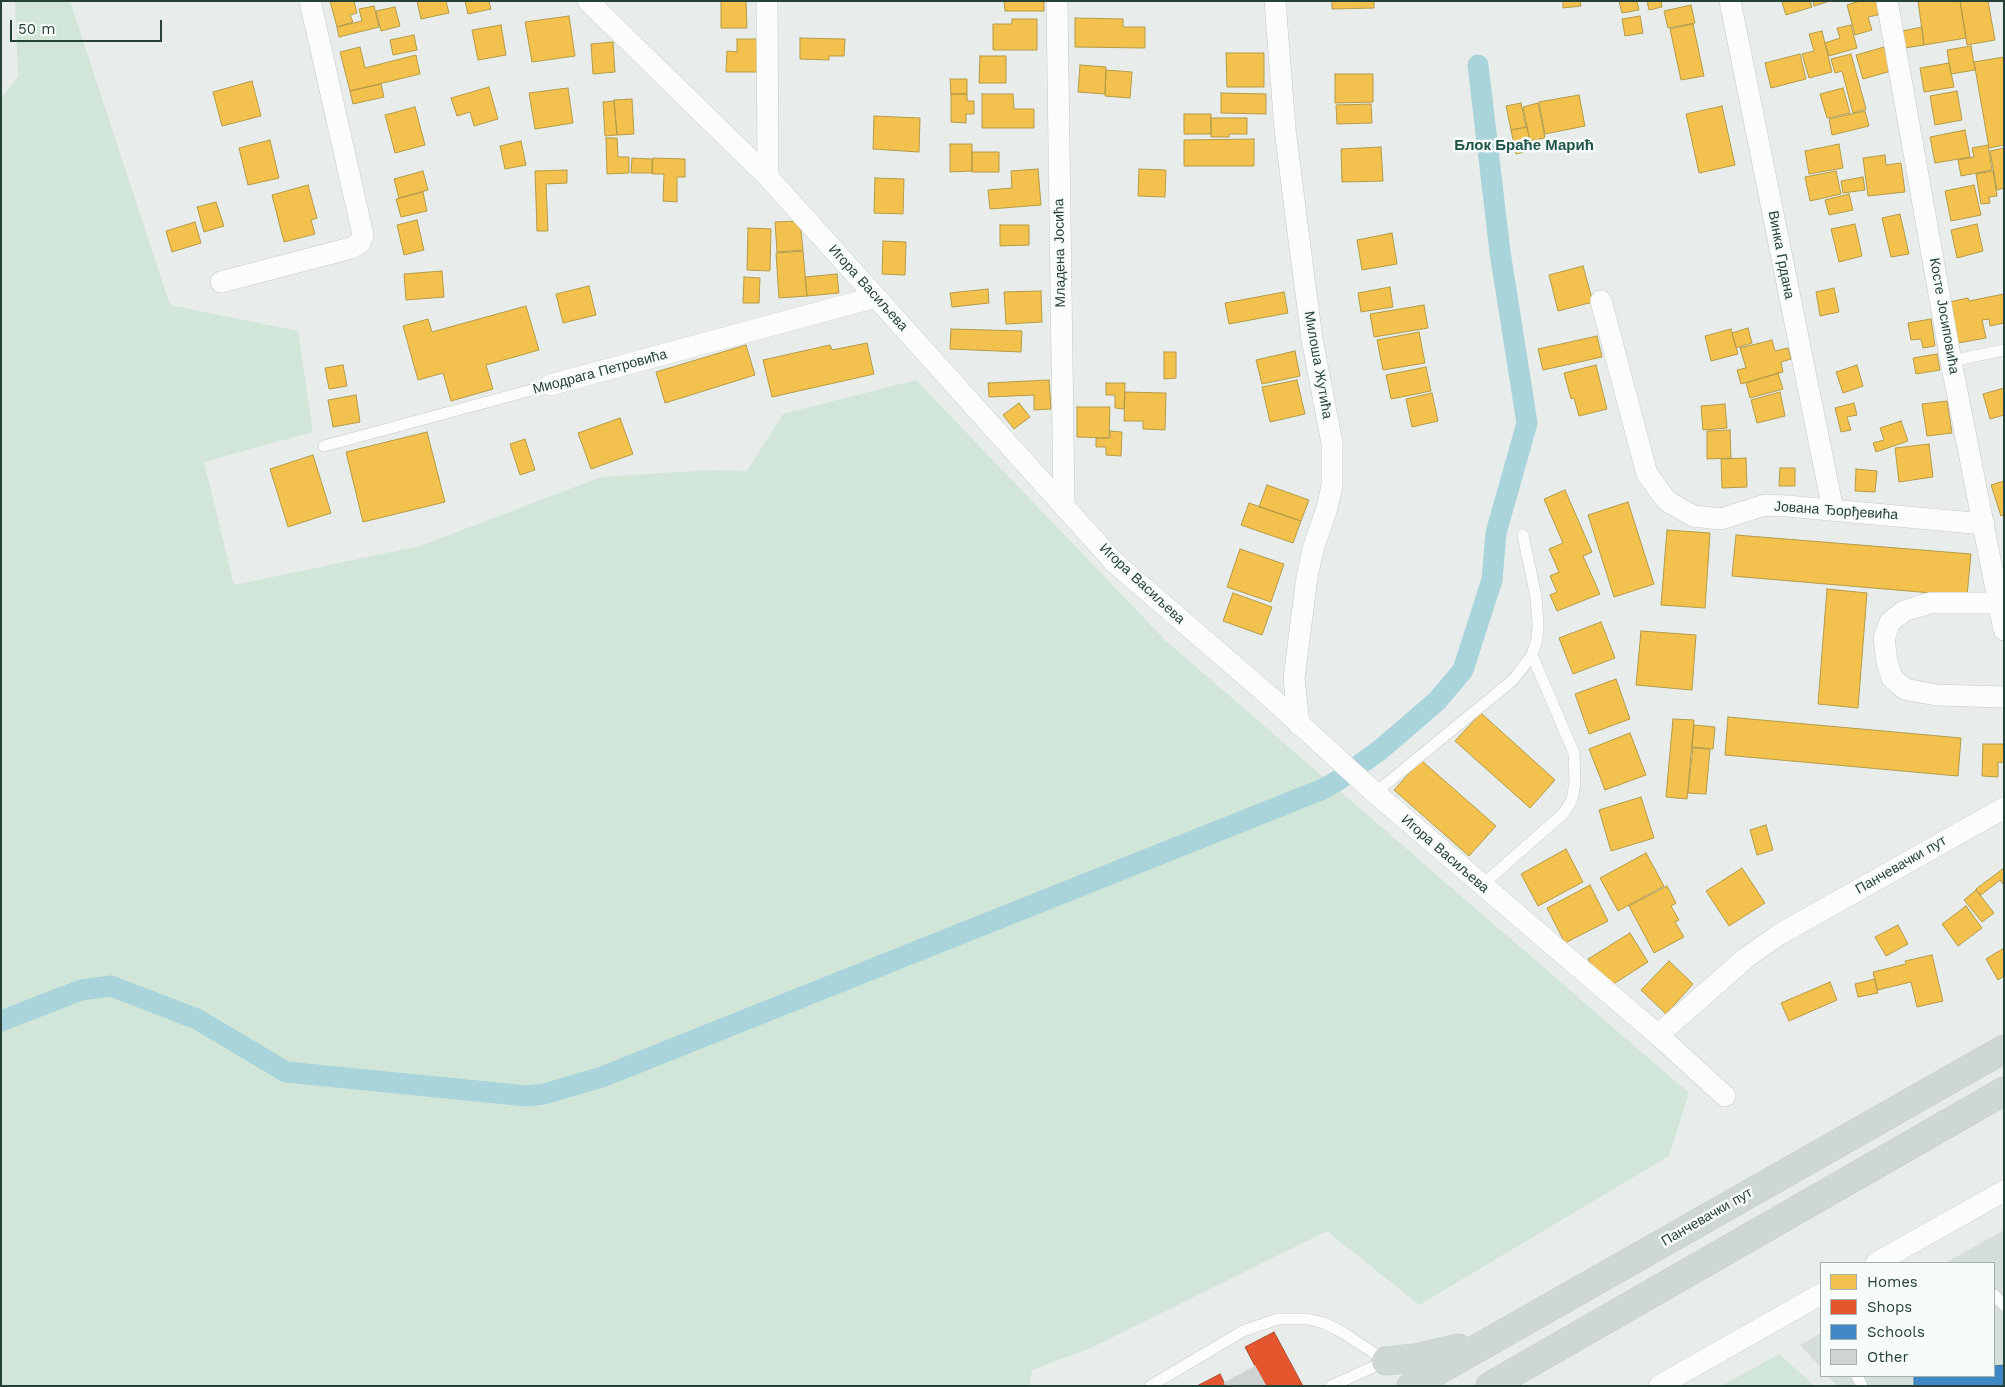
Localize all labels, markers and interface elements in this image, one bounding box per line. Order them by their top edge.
scale bar [12,10,165,42]
text: 50 m [18,20,55,38]
district label: Блок Браће Марић [1454,137,1594,155]
street label: Младена Јосића [1051,198,1069,308]
street label: Винка Грдана [1764,209,1798,301]
street label: Игора Васиљева [825,241,911,335]
street label: Косте Јосиповића [1926,257,1962,375]
street label: Милоша Жутића [1300,310,1336,420]
street label: Миодрага Петровића [531,346,669,398]
street label: Јована Ђорђевића [1773,498,1899,524]
street label: Игора Васиљева [1096,540,1188,628]
street label: Игора Васиљева [1398,811,1492,897]
street label: Панчевачки пут [1852,832,1950,898]
street label: Панчевачки пут [1658,1184,1756,1250]
legend [1820,1262,1995,1377]
text: Homes [1867,1273,1918,1291]
text: Shops [1867,1298,1912,1316]
text: Schools [1867,1323,1925,1341]
text: Other [1867,1348,1909,1366]

